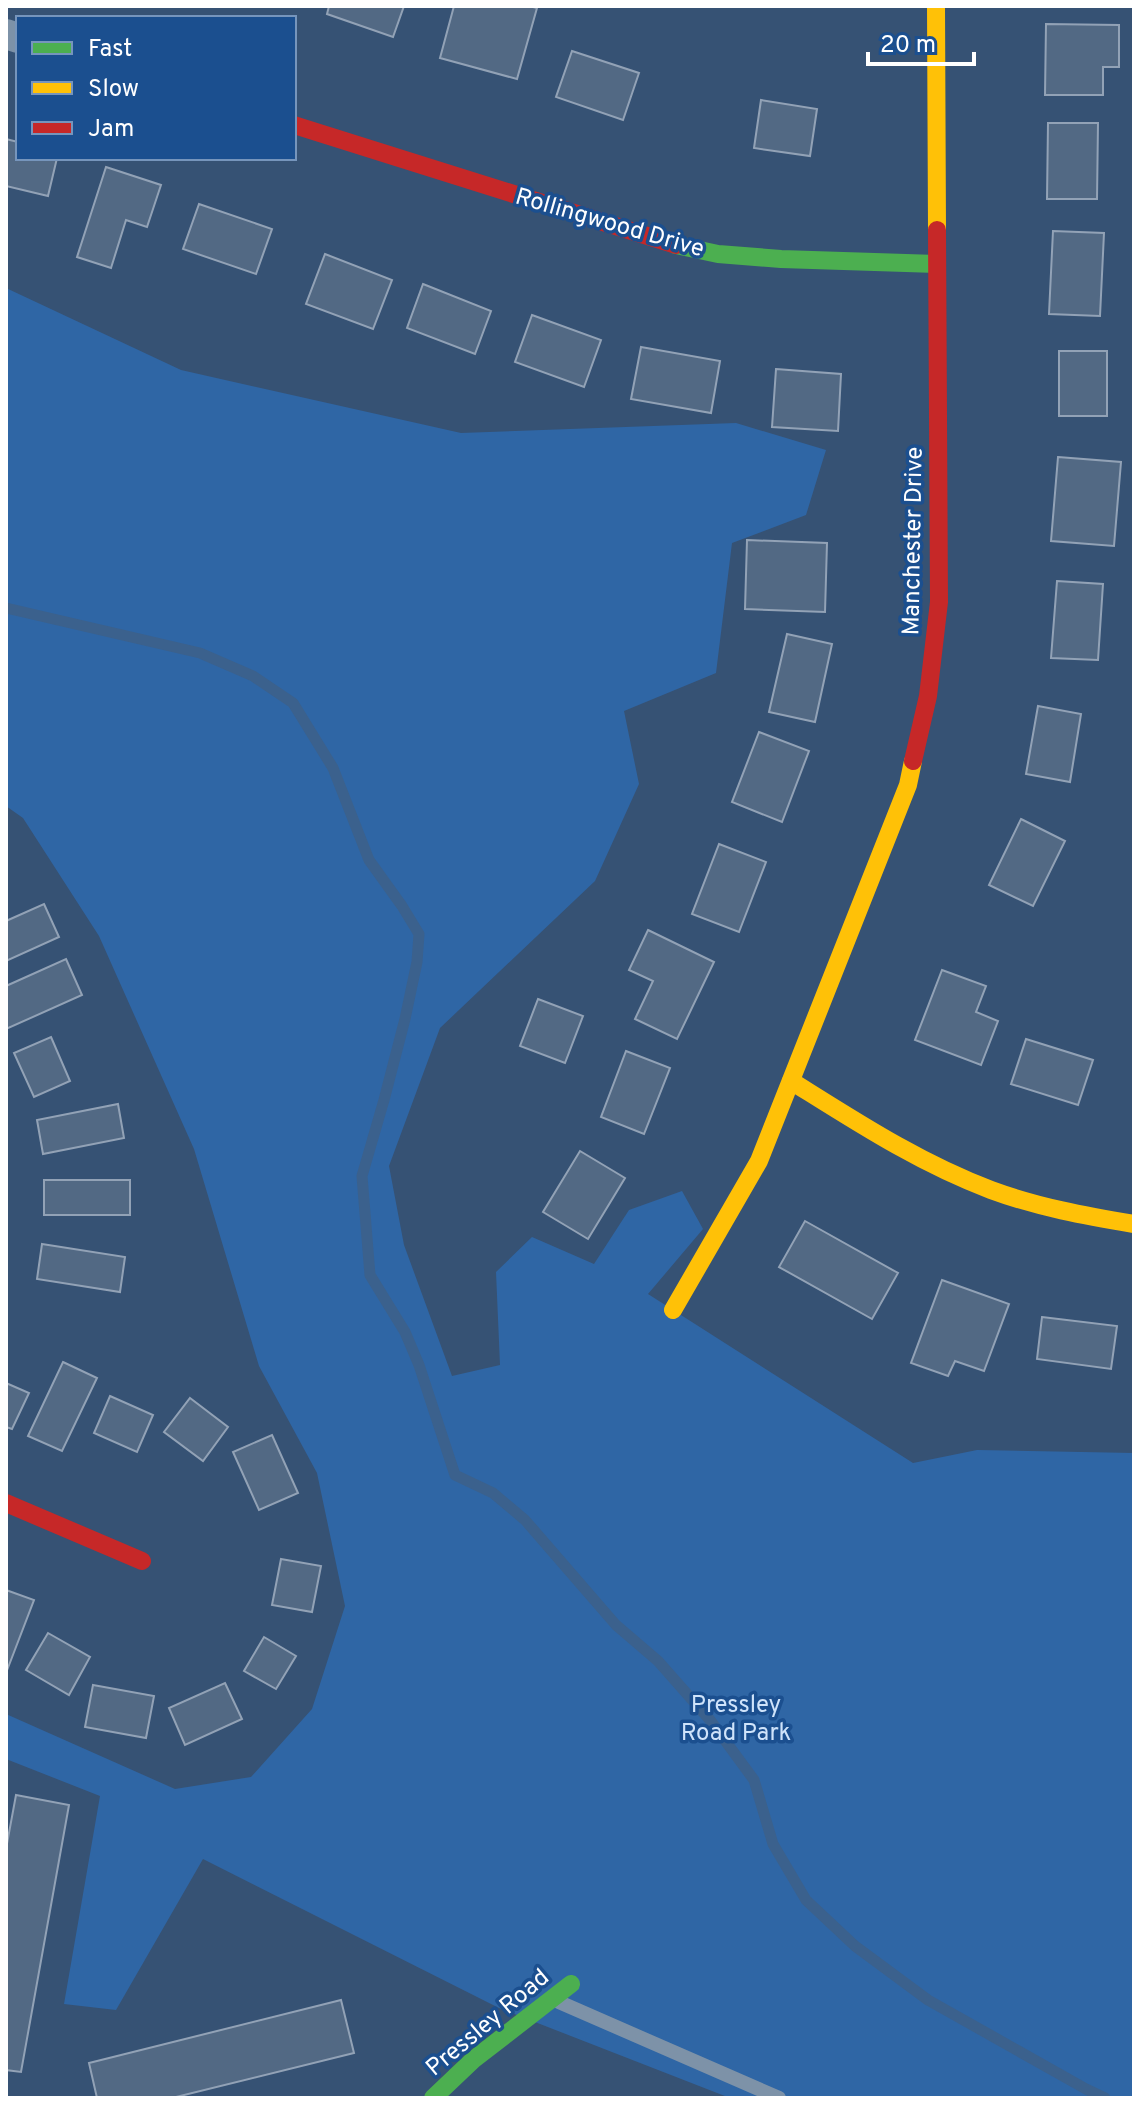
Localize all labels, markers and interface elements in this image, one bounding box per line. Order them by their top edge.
legend [16,16,296,160]
scale bar [868,16,974,66]
text: 20 m [880,31,936,61]
text: Fast [88,35,132,65]
text: Slow [88,75,139,105]
text: Jam [88,115,134,145]
street label: Rollingwood Drive [511,183,707,265]
street label: Manchester Drive [897,446,931,636]
park label: Pressley Road Park [681,1691,791,1749]
street label: Pressley Road [421,1963,556,2084]

